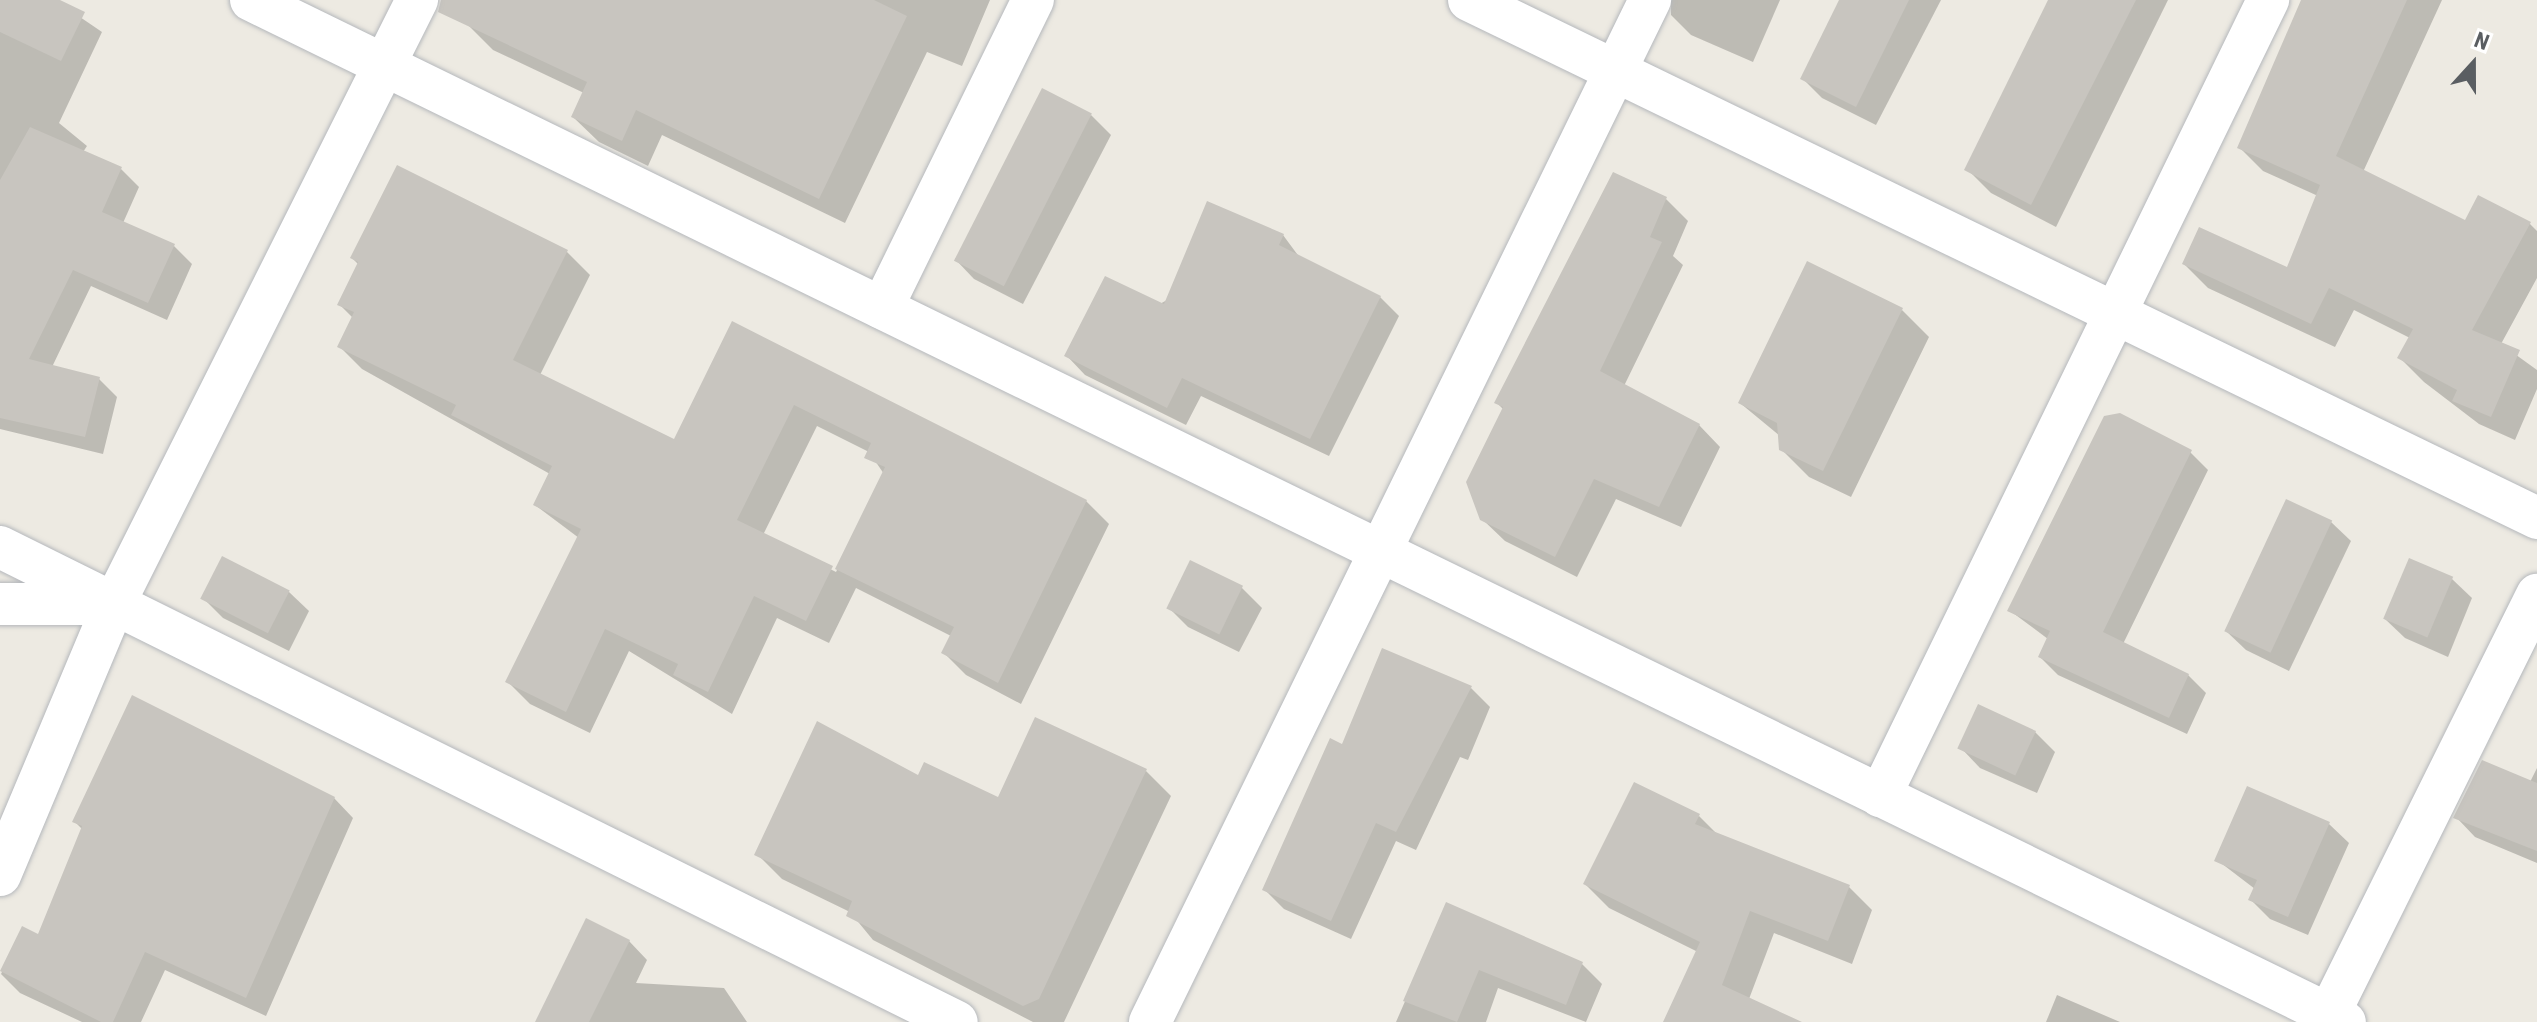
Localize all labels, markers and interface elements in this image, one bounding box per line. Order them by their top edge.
north arrow [2433,24,2513,104]
text: N [2471,27,2493,55]

